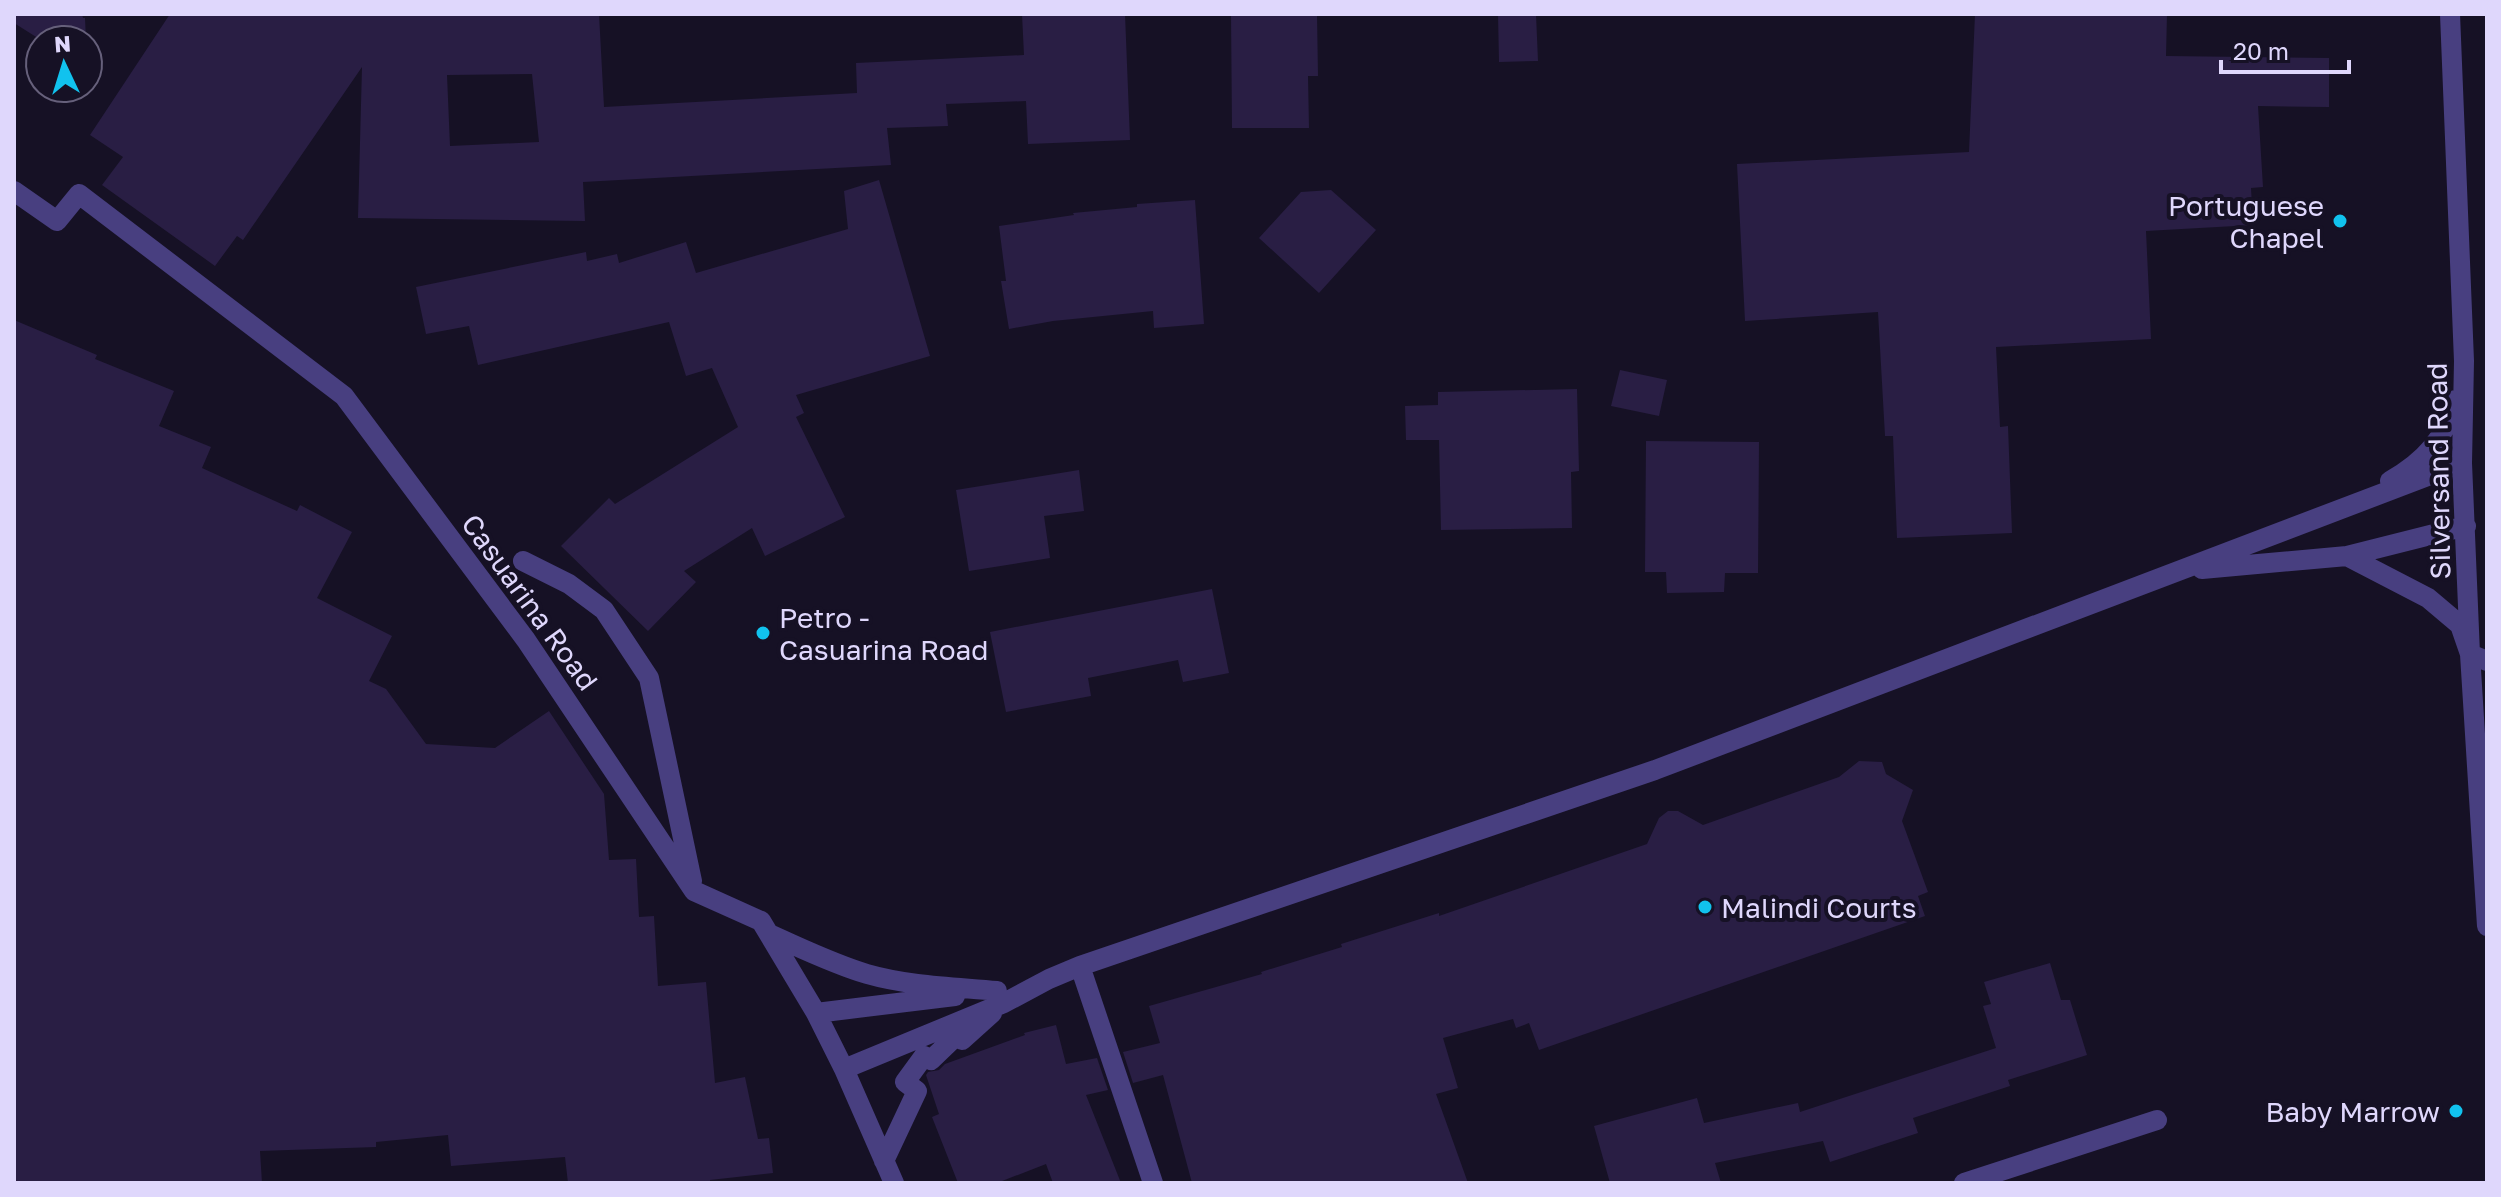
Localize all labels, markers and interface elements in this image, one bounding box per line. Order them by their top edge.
north arrow [24,24,104,104]
scale bar [2221,24,2349,74]
text: N [53,29,72,58]
text: 20 m [2233,36,2289,65]
place label: Portuguese Chapel [2168,189,2324,254]
marker: Portuguese Chapel [2331,212,2349,230]
street label: Silversand Road [2420,362,2456,580]
street label: Casuarina Road [455,508,605,696]
place label: Petro - Casuarina Road [779,601,989,666]
marker: Petro - Casuarina Road [754,624,772,642]
place label: Malindi Courts [1721,891,1917,924]
marker: Malindi Courts [1696,898,1714,916]
place label: Baby Marrow [2265,1095,2440,1128]
marker: Baby Marrow [2447,1102,2465,1120]

